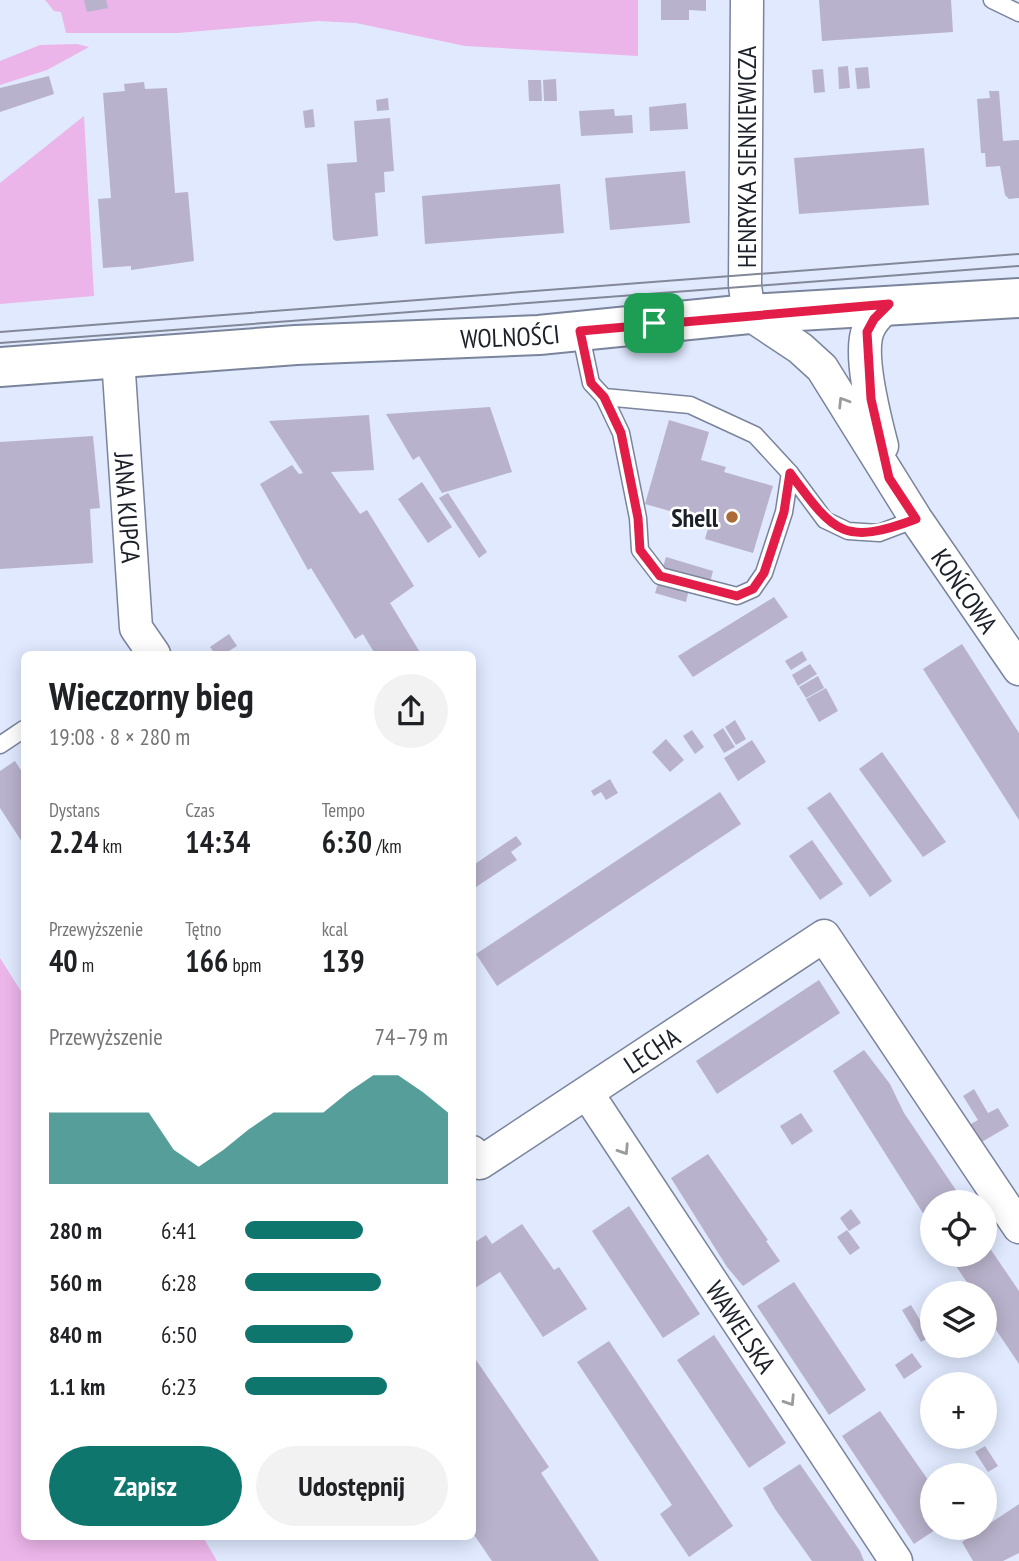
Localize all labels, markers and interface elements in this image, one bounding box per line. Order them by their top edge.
street label: HENRYKA SIENKIEWICZA [730,45,763,268]
pin [624,293,684,353]
icon: arrive [635,304,673,342]
street label: WOLNOŚCI [460,317,561,355]
one-way arrow [839,396,852,409]
street label: JANA KUPCA [108,450,148,565]
place label: Shell [671,501,719,534]
marker: Shell [724,509,740,525]
street label: KOŃCOWA [925,542,1006,640]
text: Wieczorny bieg [49,671,254,720]
button: share [374,674,448,748]
text: 19:08 · 8 × 280 m [49,722,190,751]
text: Dystans [49,798,100,822]
text: Czas [185,798,215,822]
text: Tempo [322,798,365,822]
text: 2.24 [49,822,98,861]
text: 14:34 [185,822,250,861]
text: 6:30 [322,822,372,861]
text: km [98,834,122,858]
text: /km [372,834,402,858]
text: Przewyższenie [49,917,143,941]
text: Tętno [185,917,221,941]
text: kcal [322,917,348,941]
text: 40 [49,941,78,980]
text: 166 [185,941,228,980]
text: 139 [322,941,365,980]
text: m [78,953,94,977]
text: bpm [228,953,261,977]
street label: LECHA [617,1019,686,1080]
text: Przewyższenie [49,1022,163,1051]
text: 74–79 m [375,1022,448,1051]
one-way arrow [616,1142,629,1155]
map controls [920,1190,997,1540]
button: locate [920,1190,997,1267]
text: 280 m [49,1216,102,1245]
text: 6:41 [161,1216,197,1245]
text: 560 m [49,1268,102,1297]
text: 6:28 [161,1268,197,1297]
street label: WAWELSKA [699,1274,784,1380]
button: layers [920,1281,997,1358]
text: 840 m [49,1320,102,1349]
text: 6:50 [161,1320,197,1349]
text: 1.1 km [49,1372,105,1401]
text: 6:23 [161,1372,197,1401]
button: + [920,1372,997,1449]
one-way arrow [782,1393,794,1406]
button: Zapisz [49,1446,242,1526]
button: Udostępnij [256,1446,448,1526]
button: − [920,1463,997,1540]

